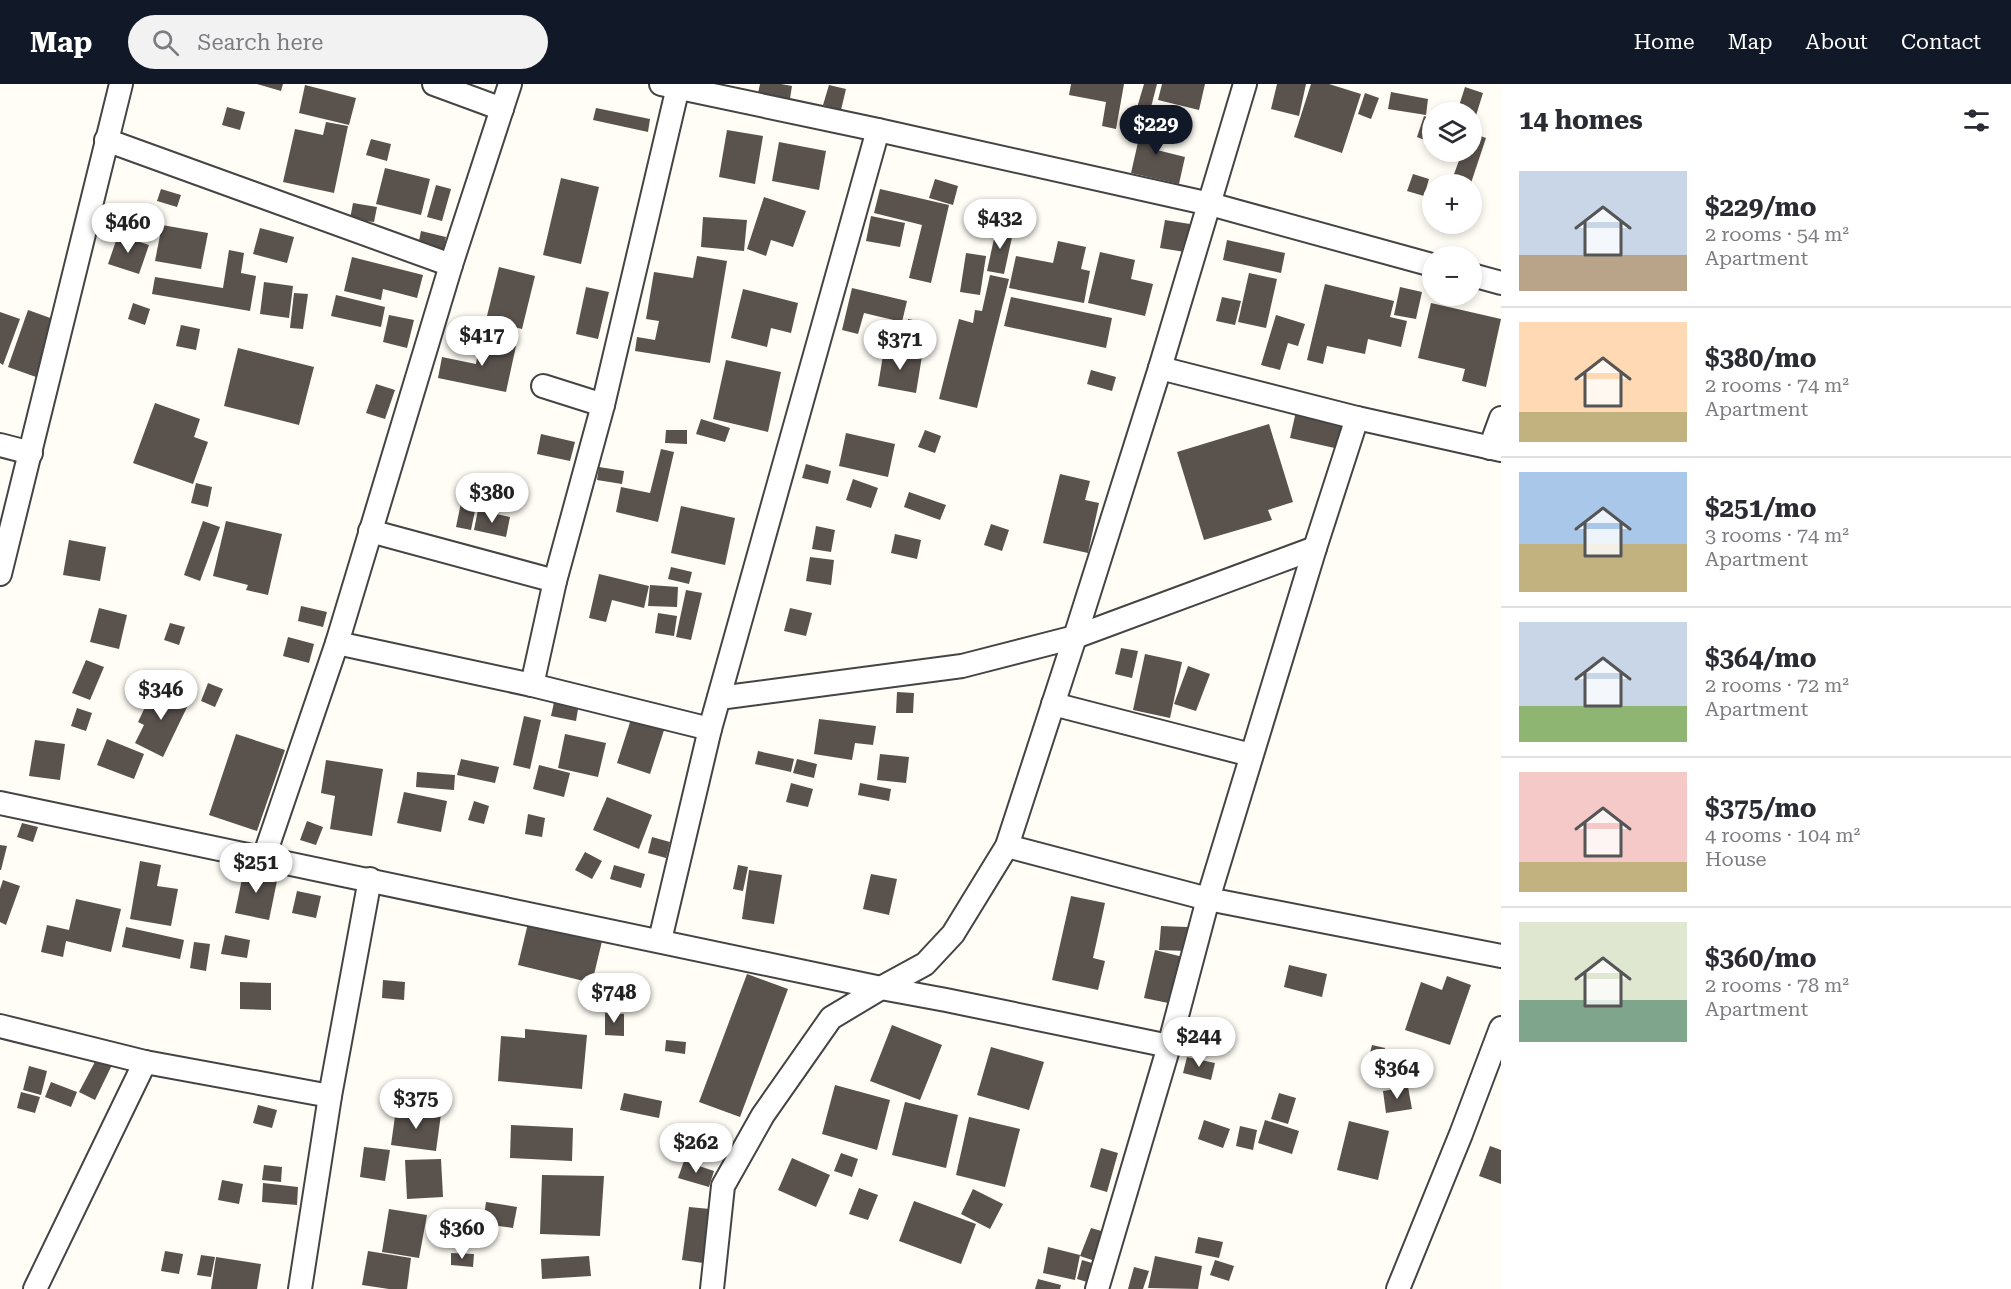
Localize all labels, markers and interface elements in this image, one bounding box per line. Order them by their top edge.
search box [128,15,548,69]
text: Map [30,26,92,59]
icon: search [149,26,182,59]
text: Search here [197,30,323,55]
text: Home [1634,30,1695,54]
text: Map [1728,30,1773,54]
text: About [1806,30,1868,54]
text: Contact [1901,30,1981,54]
map controls [1422,102,1482,306]
button: layers [1422,102,1482,162]
icon: filters [1960,104,1993,137]
pin: $229 [1120,105,1192,156]
text: 14 homes [1519,105,1643,135]
text: $229 [1134,112,1178,136]
button: + [1422,174,1482,234]
text: $229/mo [1705,192,1817,222]
icon: home [1567,195,1639,267]
pin: $432 [964,199,1036,250]
pin: $460 [92,203,164,254]
text: $432 [978,206,1022,230]
text: $460 [106,210,150,234]
text: 2 rooms · 54 m² [1705,222,1849,246]
button: − [1422,246,1482,306]
text: Apartment [1705,246,1808,270]
pin: $417 [446,316,518,367]
pin: $371 [864,320,936,371]
text: $417 [460,323,504,347]
text: $371 [878,327,922,351]
text: $380/mo [1705,343,1817,373]
icon: home [1567,346,1639,418]
text: 2 rooms · 74 m² [1705,373,1849,397]
text: Apartment [1705,397,1808,421]
pin: $380 [456,473,528,524]
text: $380 [470,480,514,504]
text: $251/mo [1705,493,1817,523]
icon: home [1567,496,1639,568]
text: 3 rooms · 74 m² [1705,523,1849,547]
text: Apartment [1705,547,1808,571]
text: $364/mo [1705,643,1817,673]
icon: home [1567,646,1639,718]
pin: $346 [125,670,197,721]
text: 2 rooms · 72 m² [1705,673,1849,697]
text: $346 [139,677,183,701]
text: Apartment [1705,697,1808,721]
text: $375/mo [1705,793,1817,823]
icon: home [1567,796,1639,868]
text: 4 rooms · 104 m² [1705,823,1860,847]
pin: $251 [220,843,292,894]
text: House [1705,847,1767,871]
text: $251 [234,850,278,874]
text: $360/mo [1705,943,1817,973]
icon: home [1567,946,1639,1018]
pin: $748 [578,973,650,1024]
text: 2 rooms · 78 m² [1705,973,1849,997]
text: $748 [592,980,636,1004]
text: Apartment [1705,997,1808,1021]
pin: $244 [1163,1017,1235,1068]
text: $244 [1177,1024,1221,1048]
pin: $364 [1361,1049,1433,1100]
text: $364 [1375,1056,1419,1080]
pin: $375 [380,1079,452,1130]
text: $375 [394,1086,438,1110]
pin: $262 [660,1123,732,1174]
text: $262 [674,1130,718,1154]
pin: $360 [426,1209,498,1260]
text: $360 [440,1216,484,1240]

